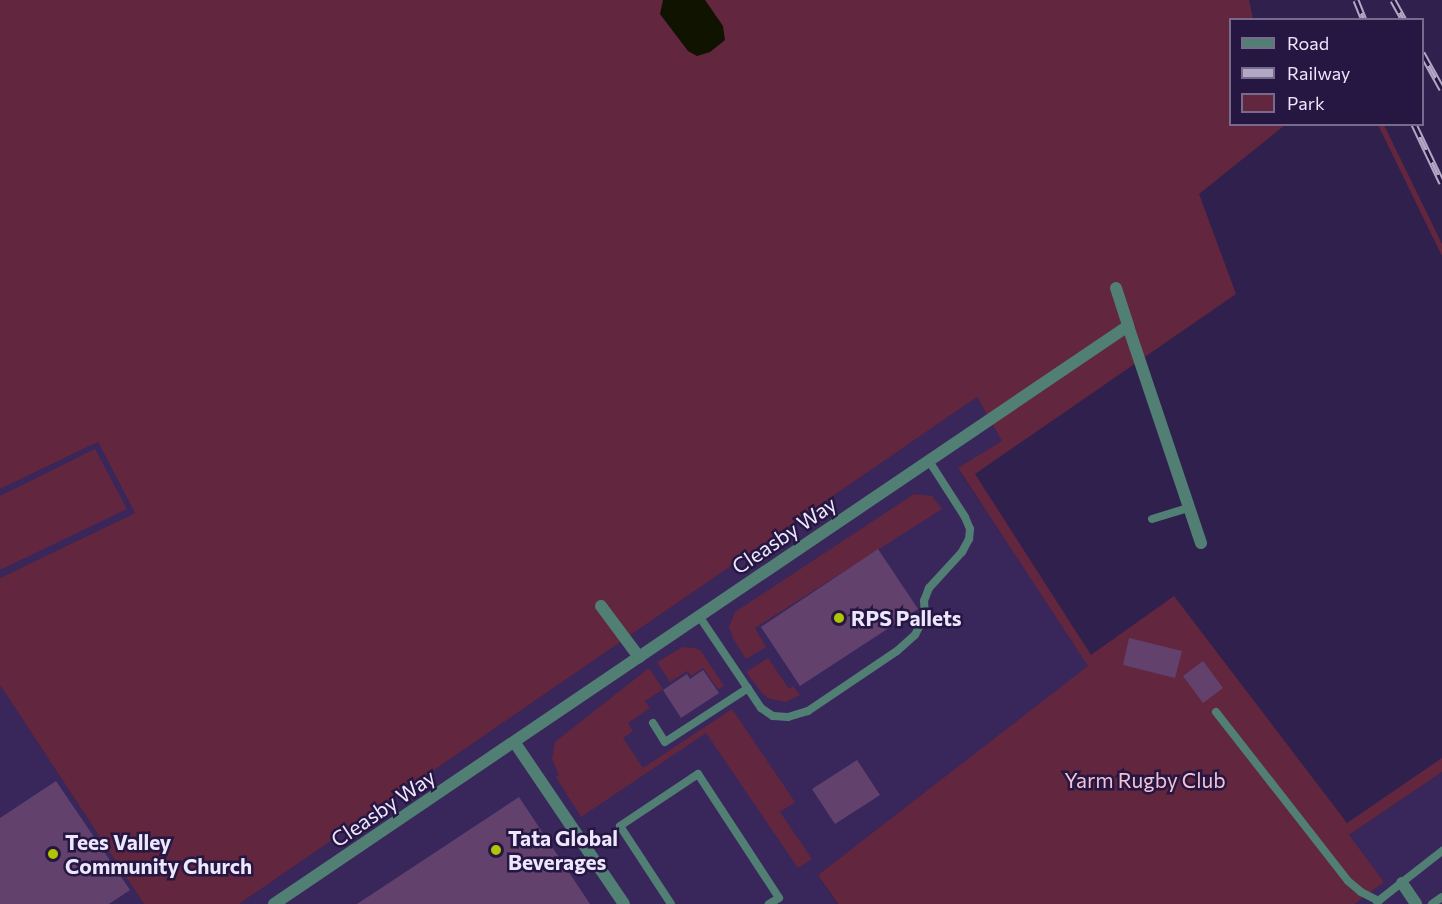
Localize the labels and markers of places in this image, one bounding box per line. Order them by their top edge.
place label: RPS Pallets [851,605,962,631]
marker: RPS Pallets [832,611,846,625]
place label: Tata Global Beverages [508,825,618,875]
place label: Tees Valley Community Church [65,829,252,879]
marker: Tata Global Beverages [489,843,503,857]
marker: Tees Valley Community Church [46,847,60,861]

